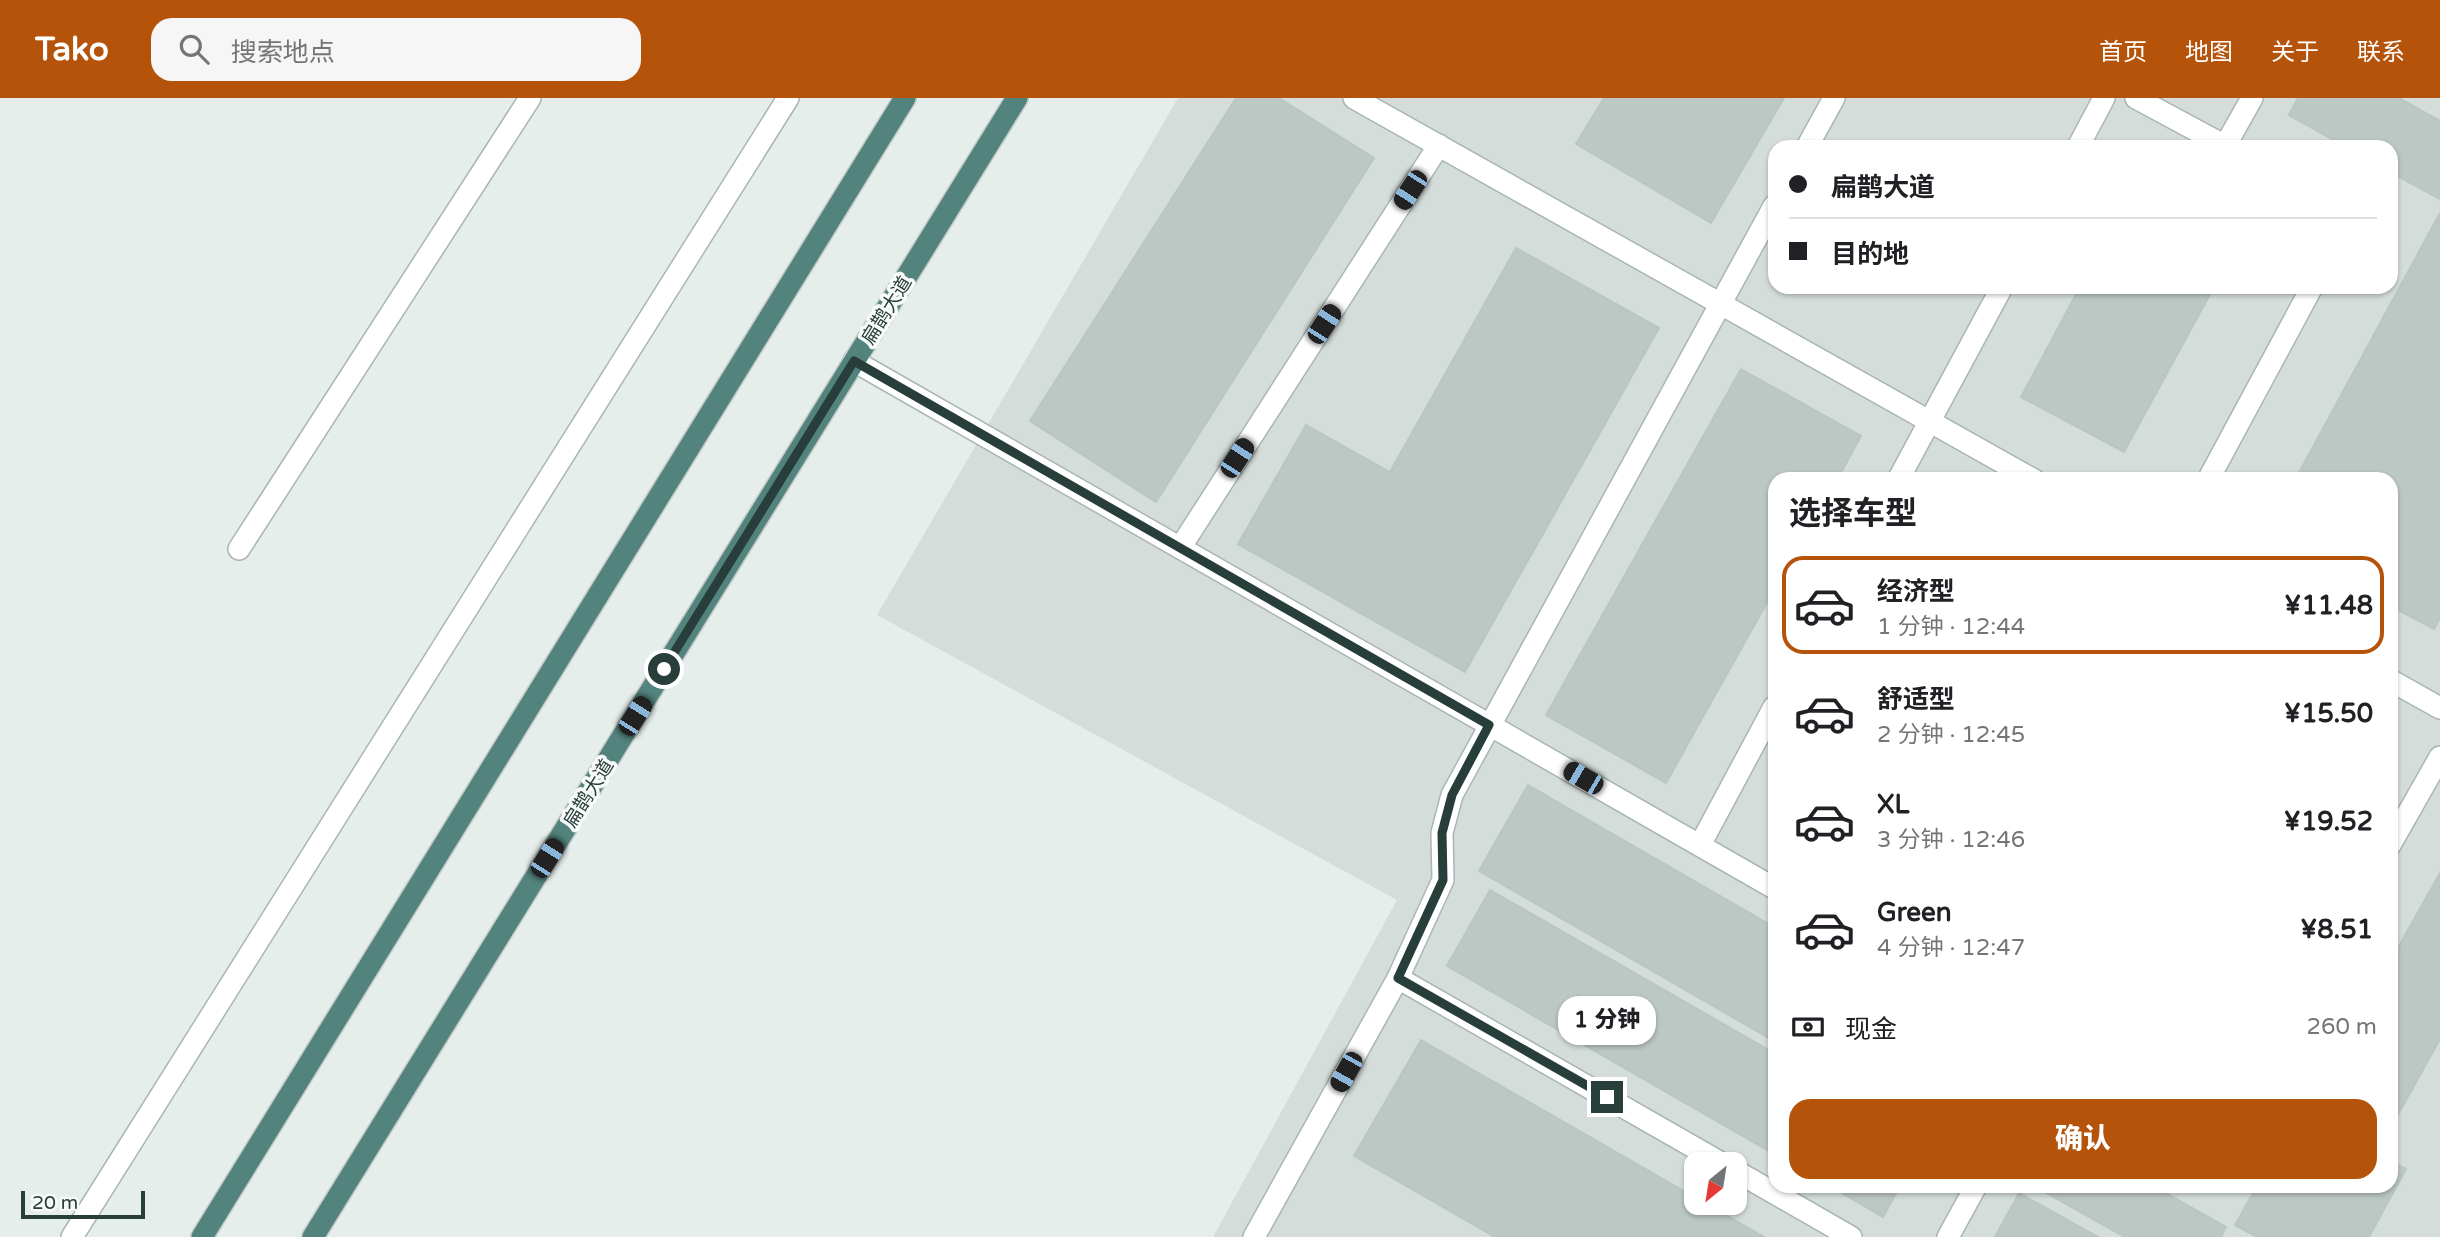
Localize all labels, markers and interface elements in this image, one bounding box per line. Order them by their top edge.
search box [151,18,641,81]
text: Tako [35,30,109,69]
icon: search [175,30,213,68]
text: 搜索地点 [231,37,335,68]
text: 首页 [2099,38,2147,67]
text: 地图 [2185,38,2233,67]
text: 关于 [2271,38,2319,67]
text: 联系 [2357,38,2405,67]
car [1390,167,1431,213]
text: 扁鹊大道 [1831,172,1935,203]
text: 目的地 [1831,239,1909,270]
street label: 扁鹊大道 [857,272,916,349]
car [1304,301,1345,347]
car [1217,435,1258,481]
text: 选择车型 [1789,495,1917,533]
icon: car [1793,574,1856,637]
text: 经济型 [1877,576,1955,607]
text: ¥11.48 [2284,590,2373,621]
text: 1 分钟 · 12:44 [1877,613,2025,641]
route start [648,653,680,685]
icon: car [1793,682,1856,745]
text: 舒适型 [1877,684,1955,715]
car [615,693,656,739]
text: ¥15.50 [2284,698,2373,729]
text: 2 分钟 · 12:45 [1877,721,2025,749]
street label: 扁鹊大道 [559,755,618,832]
car [1560,758,1607,798]
text: XL [1877,789,1909,820]
icon: car [1793,790,1856,853]
text: ¥19.52 [2284,806,2373,837]
text: 3 分钟 · 12:46 [1877,826,2025,854]
car [527,835,568,881]
text: Green [1877,897,1952,928]
icon: car [1793,898,1856,961]
text: ¥8.51 [2300,914,2373,945]
text: 4 分钟 · 12:47 [1877,934,2025,962]
callout: 1 分钟 [1558,996,1656,1044]
text: 1 分钟 [1574,1006,1640,1034]
icon: cash [1789,1008,1827,1046]
text: 260 m [2307,1013,2377,1041]
text: 现金 [1845,1014,1897,1045]
car [1327,1049,1366,1095]
route end [1591,1081,1623,1113]
button: 确认 [1789,1099,2377,1179]
north arrow [1684,1152,1746,1214]
map controls [1684,1152,1747,1215]
scale bar [21,1188,145,1220]
text: 20 m [32,1192,78,1214]

